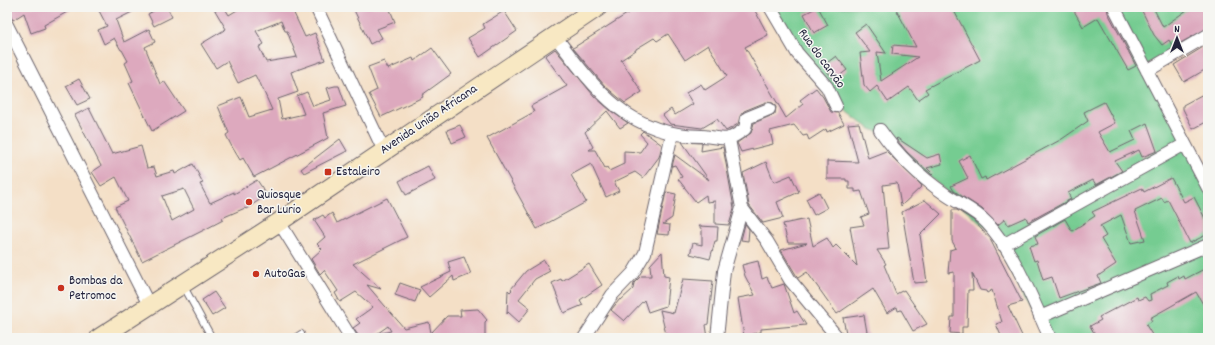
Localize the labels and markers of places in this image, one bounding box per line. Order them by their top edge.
place label: Estaleiro [336,163,380,182]
marker: Estaleiro [323,167,333,177]
place label: Quiosque Bar Lurio [257,186,301,220]
marker: Quiosque Bar Lurio [244,197,254,207]
place label: AutoGas [264,265,305,284]
marker: AutoGas [251,269,261,279]
place label: Bombas da Petromoc [69,272,123,306]
marker: Bombas da Petromoc [56,283,66,293]

